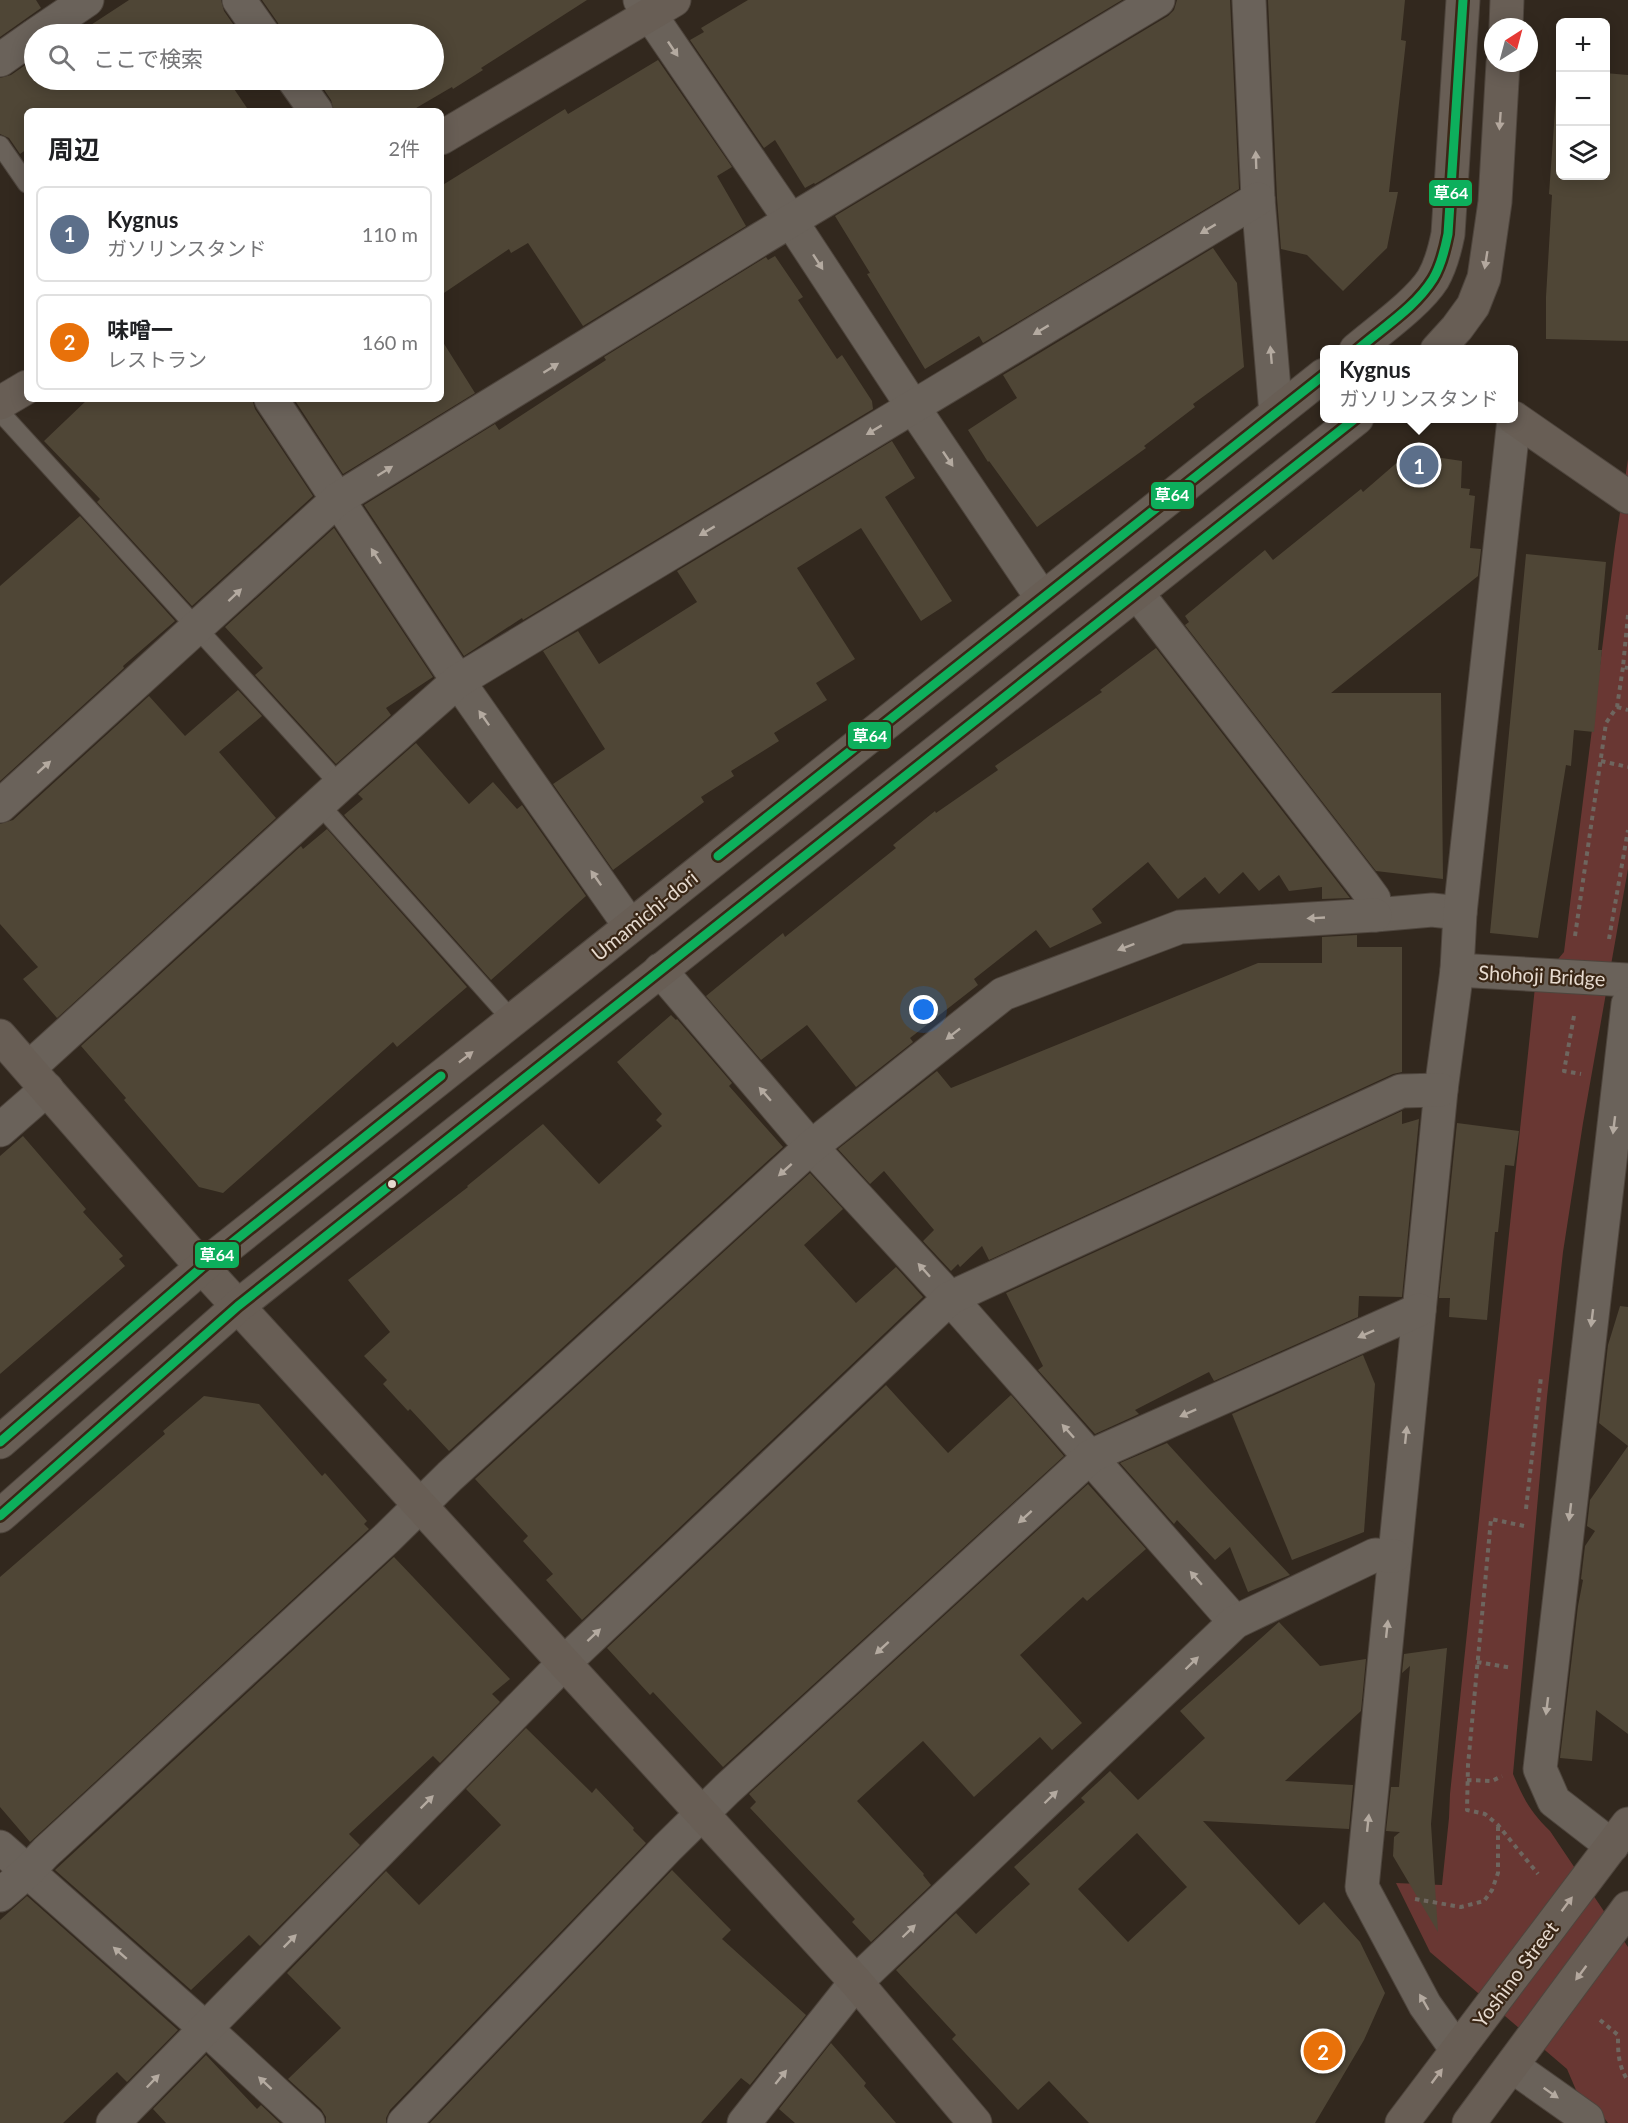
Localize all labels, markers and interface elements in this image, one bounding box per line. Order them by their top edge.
north arrow [1484,18,1538,72]
map controls [1556,18,1610,180]
button: + [1556,18,1610,72]
search box [24,24,444,90]
one-way arrow [667,40,678,57]
icon: search [45,41,78,74]
text: ここで検索 [93,45,203,72]
button: − [1556,72,1610,126]
one-way arrow [1495,112,1504,131]
button: layers [1556,126,1610,180]
text: 周辺 [48,133,100,165]
text: 2件 [388,136,420,160]
one-way arrow [1252,151,1261,170]
line badge: 草64 [1428,179,1473,207]
text: 草64 [1434,183,1468,202]
text: Kygnus [107,206,178,233]
text: 1 [64,222,75,246]
text: 110 m [362,222,418,246]
one-way arrow [1200,224,1216,235]
text: ガソリンスタンド [107,236,267,260]
one-way arrow [1482,251,1491,270]
one-way arrow [812,254,823,270]
text: 味噌一 [107,316,173,343]
one-way arrow [1033,324,1049,335]
text: 2 [64,330,75,354]
text: 160 m [362,330,418,354]
one-way arrow [1266,345,1276,364]
popup [1320,345,1518,423]
text: レストラン [107,347,207,371]
text: Kygnus [1339,356,1411,383]
one-way arrow [543,363,559,374]
text: ガソリンスタンド [1339,386,1499,410]
one-way arrow [866,425,882,436]
pin: 1 [1400,442,1438,488]
one-way arrow [943,451,954,468]
one-way arrow [377,465,393,476]
line badge: 草64 [1150,481,1195,510]
text: 草64 [1155,485,1189,504]
one-way arrow [699,525,715,536]
one-way arrow [370,549,382,565]
one-way arrow [228,588,242,602]
one-way arrow [478,711,490,727]
line badge: 草64 [847,721,892,750]
text: 草64 [853,726,887,745]
one-way arrow [36,760,51,774]
street label: Umamichi-dori [586,865,702,965]
one-way arrow [591,870,602,886]
one-way arrow [1307,914,1326,923]
one-way arrow [1116,943,1134,953]
street label: Shohoji Bridge [1478,960,1606,990]
your location [909,995,938,1024]
one-way arrow [945,1028,961,1041]
one-way arrow [458,1051,473,1063]
one-way arrow [759,1086,772,1102]
one-way arrow [1609,1115,1619,1134]
one-way arrow [778,1163,793,1177]
unlabelled marker [386,1178,398,1190]
line badge: 草64 [194,1241,240,1269]
text: 草64 [200,1245,234,1264]
one-way arrow [918,1263,931,1278]
one-way arrow [1587,1309,1597,1328]
one-way arrow [1357,1329,1374,1338]
one-way arrow [1179,1409,1197,1419]
one-way arrow [1062,1424,1075,1439]
one-way arrow [1401,1425,1411,1444]
one-way arrow [1565,1503,1574,1522]
one-way arrow [1019,1509,1033,1523]
one-way arrow [1190,1570,1203,1586]
one-way arrow [1382,1619,1392,1638]
one-way arrow [586,1629,601,1642]
one-way arrow [874,1641,889,1655]
one-way arrow [1185,1656,1199,1670]
one-way arrow [1542,1696,1552,1715]
one-way arrow [1043,1790,1058,1804]
one-way arrow [419,1796,433,1810]
one-way arrow [1363,1813,1373,1832]
one-way arrow [1561,1897,1573,1912]
street label: Yoshino Street [1467,1916,1563,2032]
one-way arrow [902,1925,916,1939]
one-way arrow [282,1935,296,1949]
one-way arrow [112,1946,127,1960]
one-way arrow [1575,1964,1587,1980]
one-way arrow [1419,1993,1429,2010]
pin: 2 [1304,2028,1342,2074]
one-way arrow [774,2069,787,2085]
one-way arrow [1431,2069,1443,2085]
one-way arrow [146,2074,160,2088]
one-way arrow [258,2077,273,2090]
one-way arrow [1543,2087,1559,2099]

